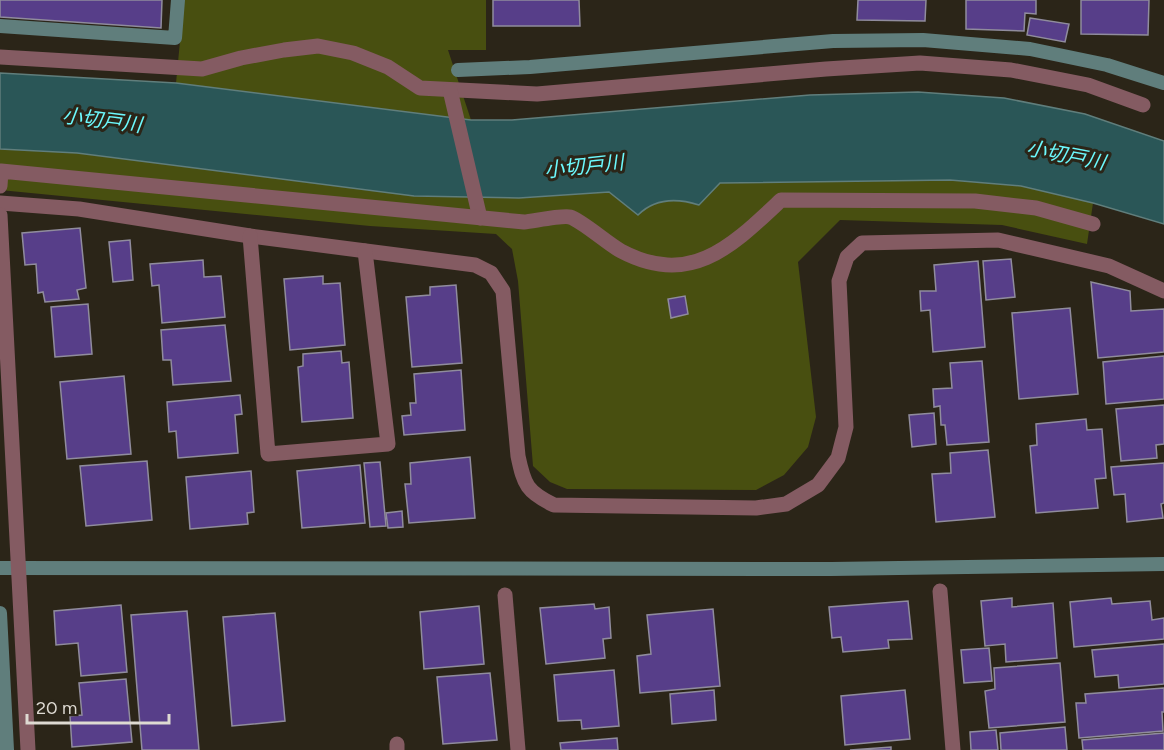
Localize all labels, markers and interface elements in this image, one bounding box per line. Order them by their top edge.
water label: 小切戸川 [61,103,145,137]
water label: 小切戸川 [1024,136,1110,175]
water label: 小切戸川 [543,150,627,182]
scale bar [27,687,170,725]
text: 20 m [36,697,77,719]

